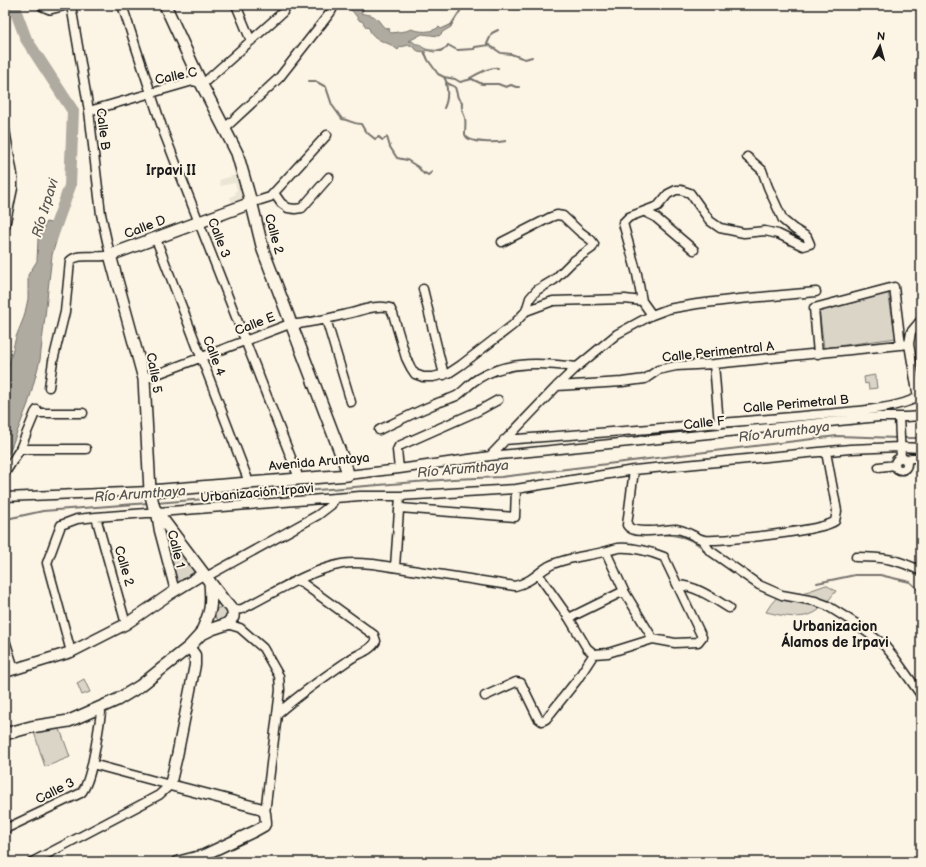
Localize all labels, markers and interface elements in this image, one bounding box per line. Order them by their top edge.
north arrow [860,26,900,66]
text: N [876,30,886,43]
street label: Calle C [153,64,199,88]
street label: Calle B [92,107,114,151]
district label: Irpavi II [146,162,196,179]
water label: Río Irpavi [28,176,62,239]
street label: Calle D [122,212,168,242]
street label: Calle 2 [261,212,287,256]
street label: Calle 3 [204,216,234,260]
street label: Calle E [232,309,278,339]
street label: Calle 4 [199,334,229,378]
street label: Calle Perimentral A [661,338,775,366]
street label: Calle 5 [143,351,165,395]
street label: Calle Perimetral B [742,391,850,417]
street label: Calle F [683,413,726,433]
water label: Río Arumthaya [737,418,831,446]
street label: Avenida Aruntaya [268,450,370,474]
water label: Río Arumthaya [416,457,510,481]
street label: Urbanización Irpavi [200,480,314,506]
water label: Río Arumthaya [94,482,187,506]
street label: Calle 1 [164,528,188,570]
street label: Calle 2 [111,544,137,588]
district label: Urbanizacion Álamos de Irpavi [780,618,889,651]
street label: Calle 3 [33,774,77,808]

